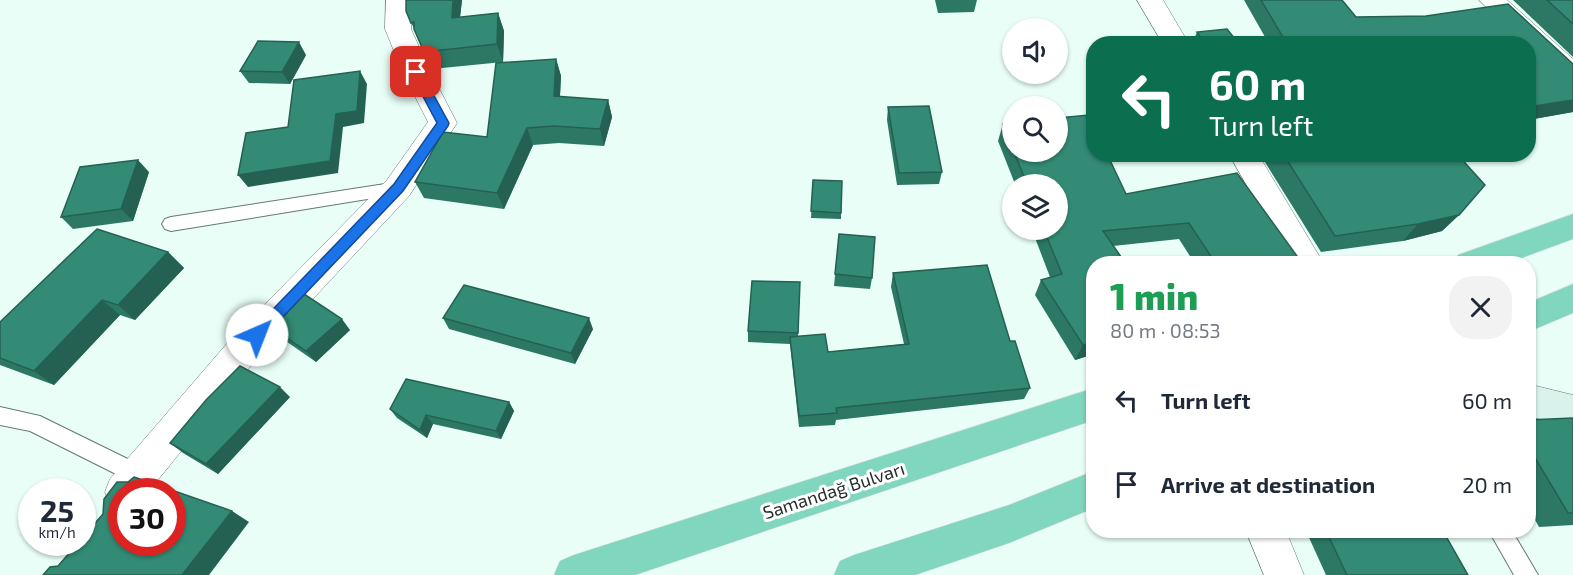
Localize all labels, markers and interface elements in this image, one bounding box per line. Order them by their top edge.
map controls [1002,18,1068,240]
button: sound [1002,18,1068,84]
pin [390,46,441,97]
icon: arrive [399,55,432,88]
text: 60 m [1209,58,1306,108]
icon: left [1110,60,1188,138]
button: search [1002,96,1068,162]
text: Turn left [1209,109,1313,141]
button: layers [1002,174,1068,240]
text: 1 min [1110,274,1198,317]
button: close [1449,276,1512,339]
position arrow [225,303,289,367]
text: 80 m · 08:53 [1110,318,1221,342]
icon: left [1110,384,1143,417]
text: Turn left [1161,387,1250,413]
text: 60 m [1462,387,1512,413]
street label: Samandağ Bulvarı [760,457,907,523]
icon: arrive [1110,468,1143,501]
text: Arrive at destination [1161,471,1375,497]
text: 20 m [1462,471,1512,497]
speed limit sign: 30 [108,478,186,556]
text: 25 [40,492,74,528]
text: km/h [38,523,76,541]

